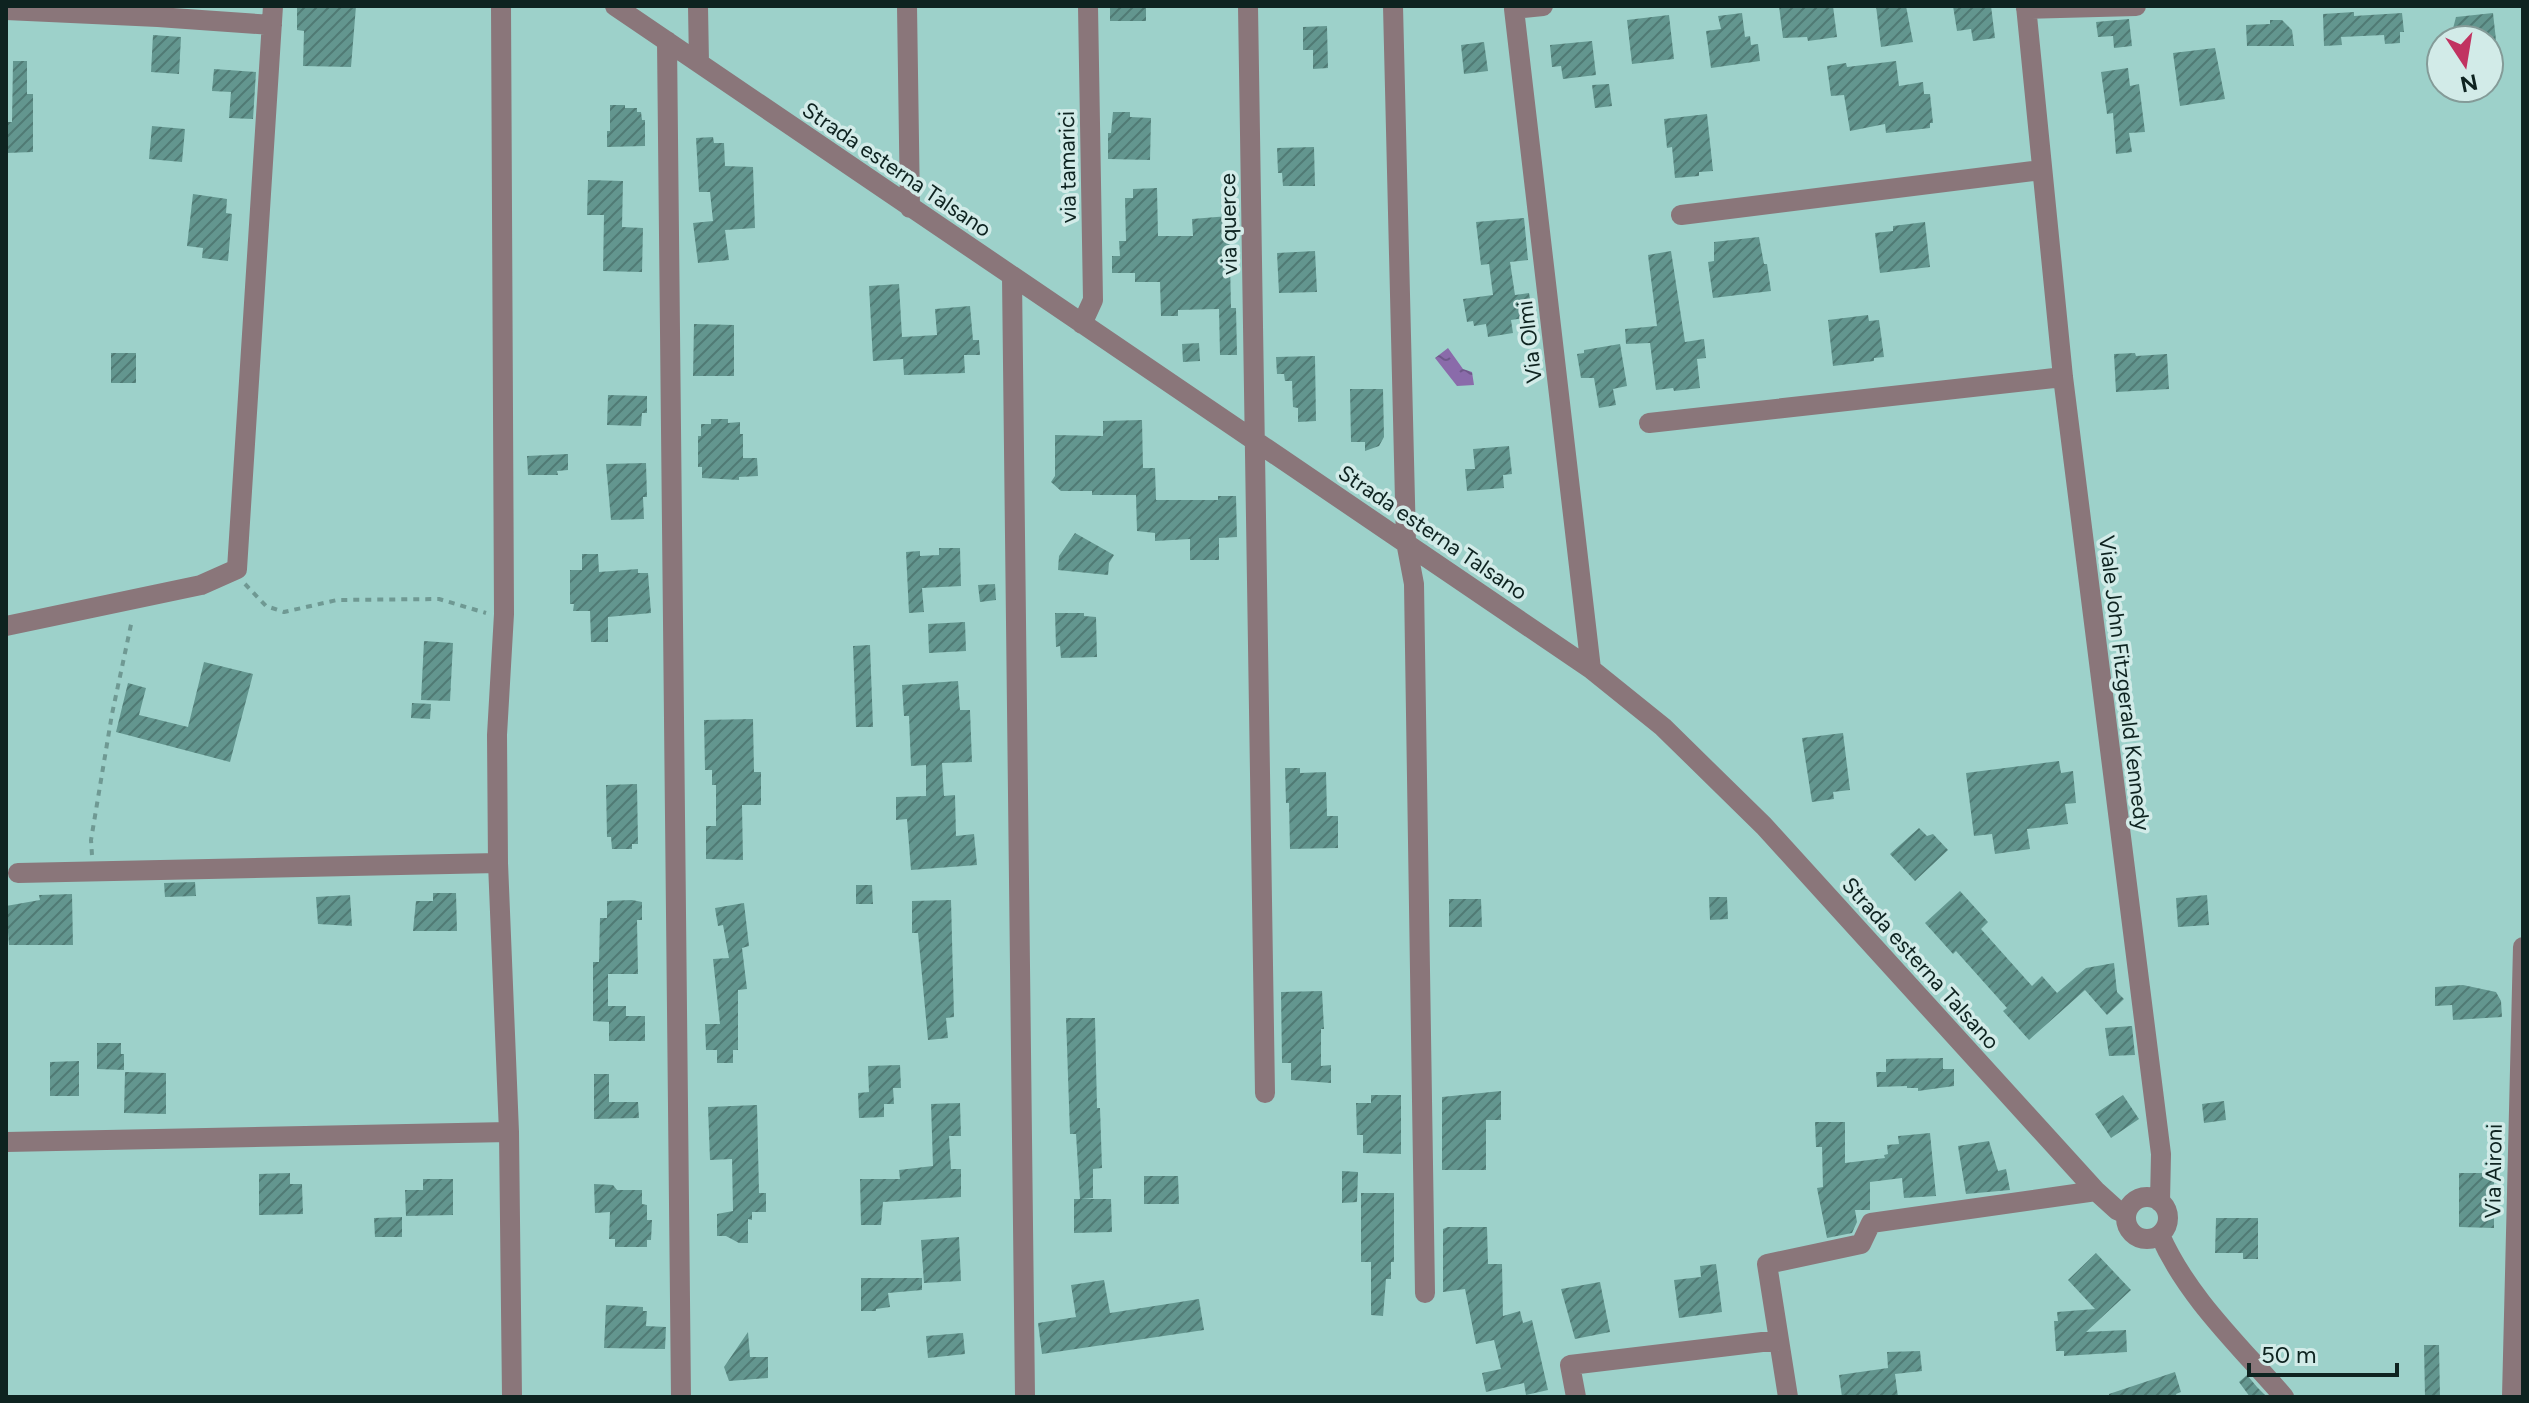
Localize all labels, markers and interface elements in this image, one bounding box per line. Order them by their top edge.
north arrow [2425,24,2505,104]
text: N [2458,68,2480,98]
street label: Strada esterna Talsano [797,96,996,243]
street label: via tamarici [1053,111,1082,223]
street label: via querce [1214,173,1243,275]
street label: Via Olmi [1511,299,1548,385]
street label: Strada esterna Talsano [1333,459,1532,606]
street label: Viale John Fitzgerald Kennedy [2093,534,2156,833]
street label: Strada esterna Talsano [1836,872,2005,1055]
street label: Via Aironi [2479,1123,2508,1219]
scale bar [2249,1327,2397,1377]
text: 50 m [2261,1340,2317,1369]

